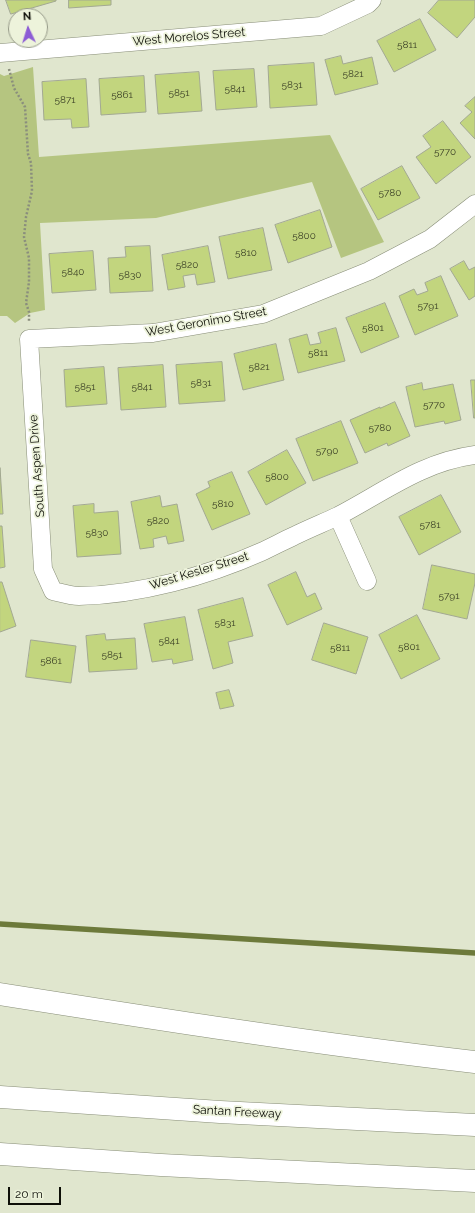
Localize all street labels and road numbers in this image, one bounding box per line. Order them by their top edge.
street label: West Morelos Street [132,25,246,49]
street label: West Geronimo Street [144,304,268,340]
street label: South Aspen Drive [26,414,48,518]
street label: West Kesler Street [148,549,250,593]
street label: Santan Freeway [192,1102,282,1122]

